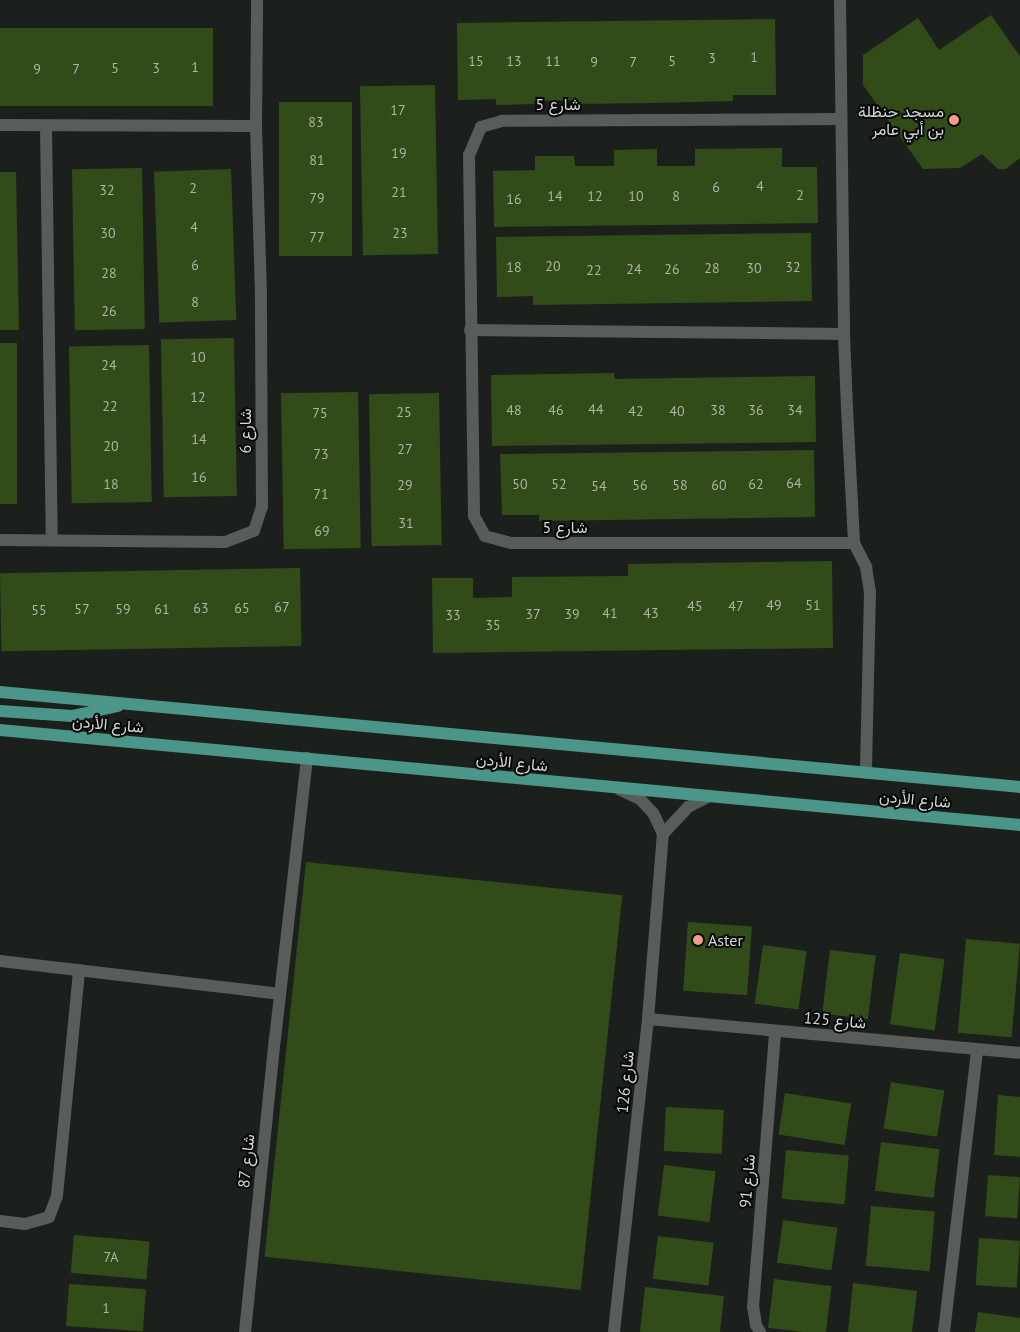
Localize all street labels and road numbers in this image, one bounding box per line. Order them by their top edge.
street label: شارع 5 [535,94,581,114]
street label: شارع 6 [235,408,255,454]
street label: شارع 5 [542,517,588,537]
street label: شارع الأردن [71,711,145,737]
street label: شارع الأردن [475,749,549,775]
street label: شارع الأردن [878,786,952,812]
street label: شارع 125 [803,1008,867,1032]
street label: شارع 126 [612,1050,638,1114]
street label: شارع 87 [234,1133,258,1189]
street label: شارع 91 [735,1153,759,1209]

